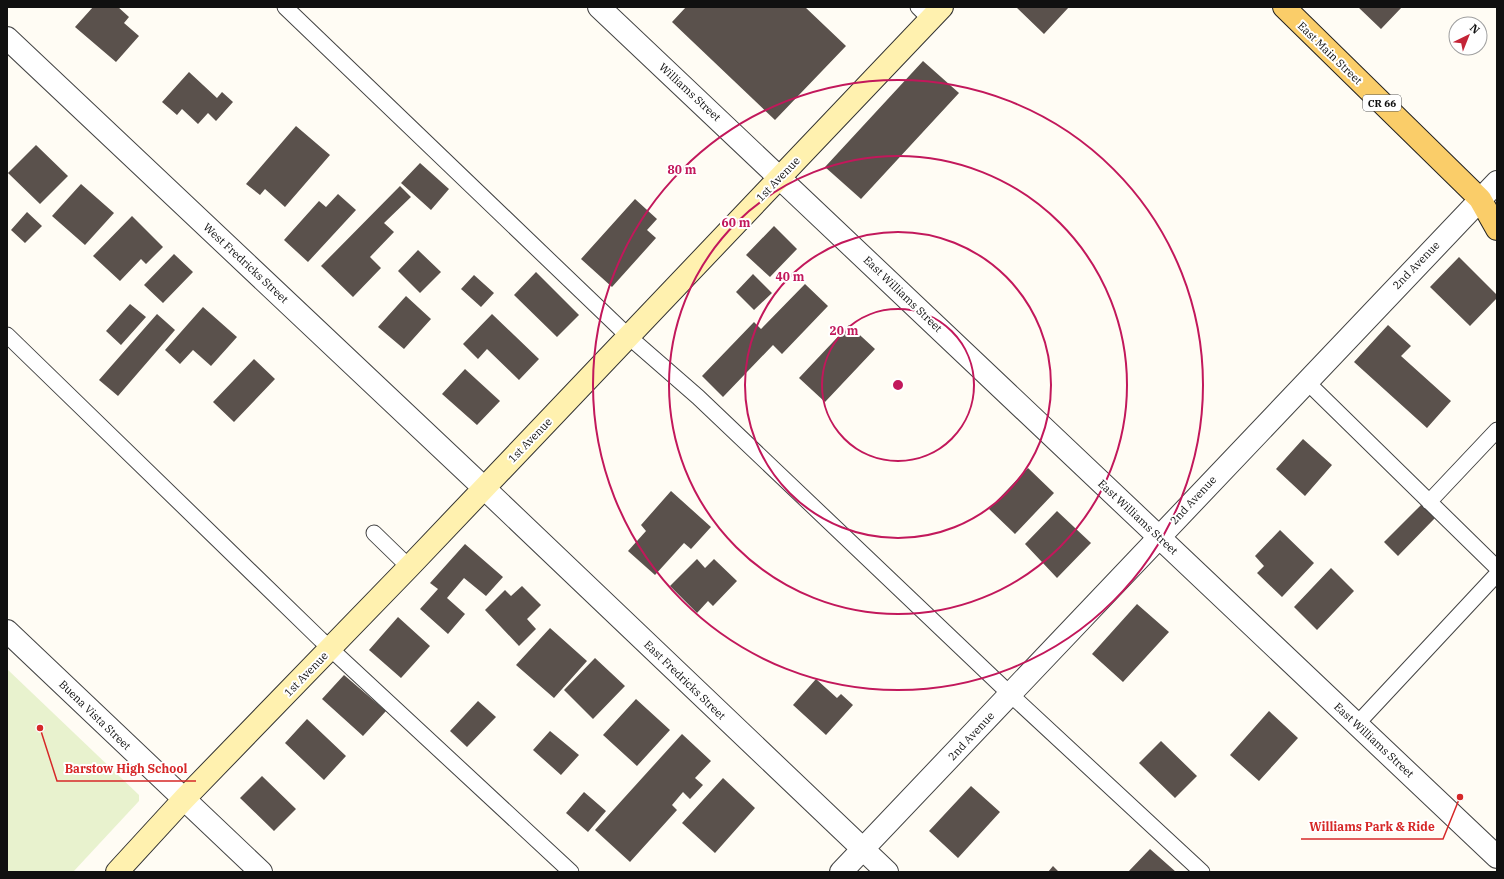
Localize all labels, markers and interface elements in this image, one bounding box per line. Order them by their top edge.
north arrow [1448,16,1488,56]
street label: East Main Street [1295,19,1365,87]
text: N [1467,21,1483,37]
street label: Williams Street [656,60,724,124]
road number: CR 66 [1363,95,1401,111]
street label: 1st Avenue [753,154,803,204]
text: 80 m [668,162,697,177]
text: 60 m [722,215,751,230]
street label: West Fredricks Street [201,220,292,306]
street label: 2nd Avenue [1390,238,1442,292]
street label: East Williams Street [861,253,945,335]
text: 40 m [776,269,805,284]
text: 20 m [830,323,859,338]
centre of rings [891,378,905,392]
street label: 1st Avenue [505,415,555,465]
street label: 2nd Avenue [1167,473,1219,527]
street label: East Williams Street [1095,476,1181,558]
street label: East Fredricks Street [641,637,729,723]
street label: 1st Avenue [281,649,331,699]
street label: Buena Vista Street [56,677,134,753]
street label: East Williams Street [1331,699,1417,781]
street label: 2nd Avenue [945,709,997,763]
callout: Barstow High School [57,757,196,781]
text: Barstow High School [65,761,187,776]
callout: Williams Park & Ride [1301,815,1443,839]
text: Williams Park & Ride [1309,819,1435,834]

